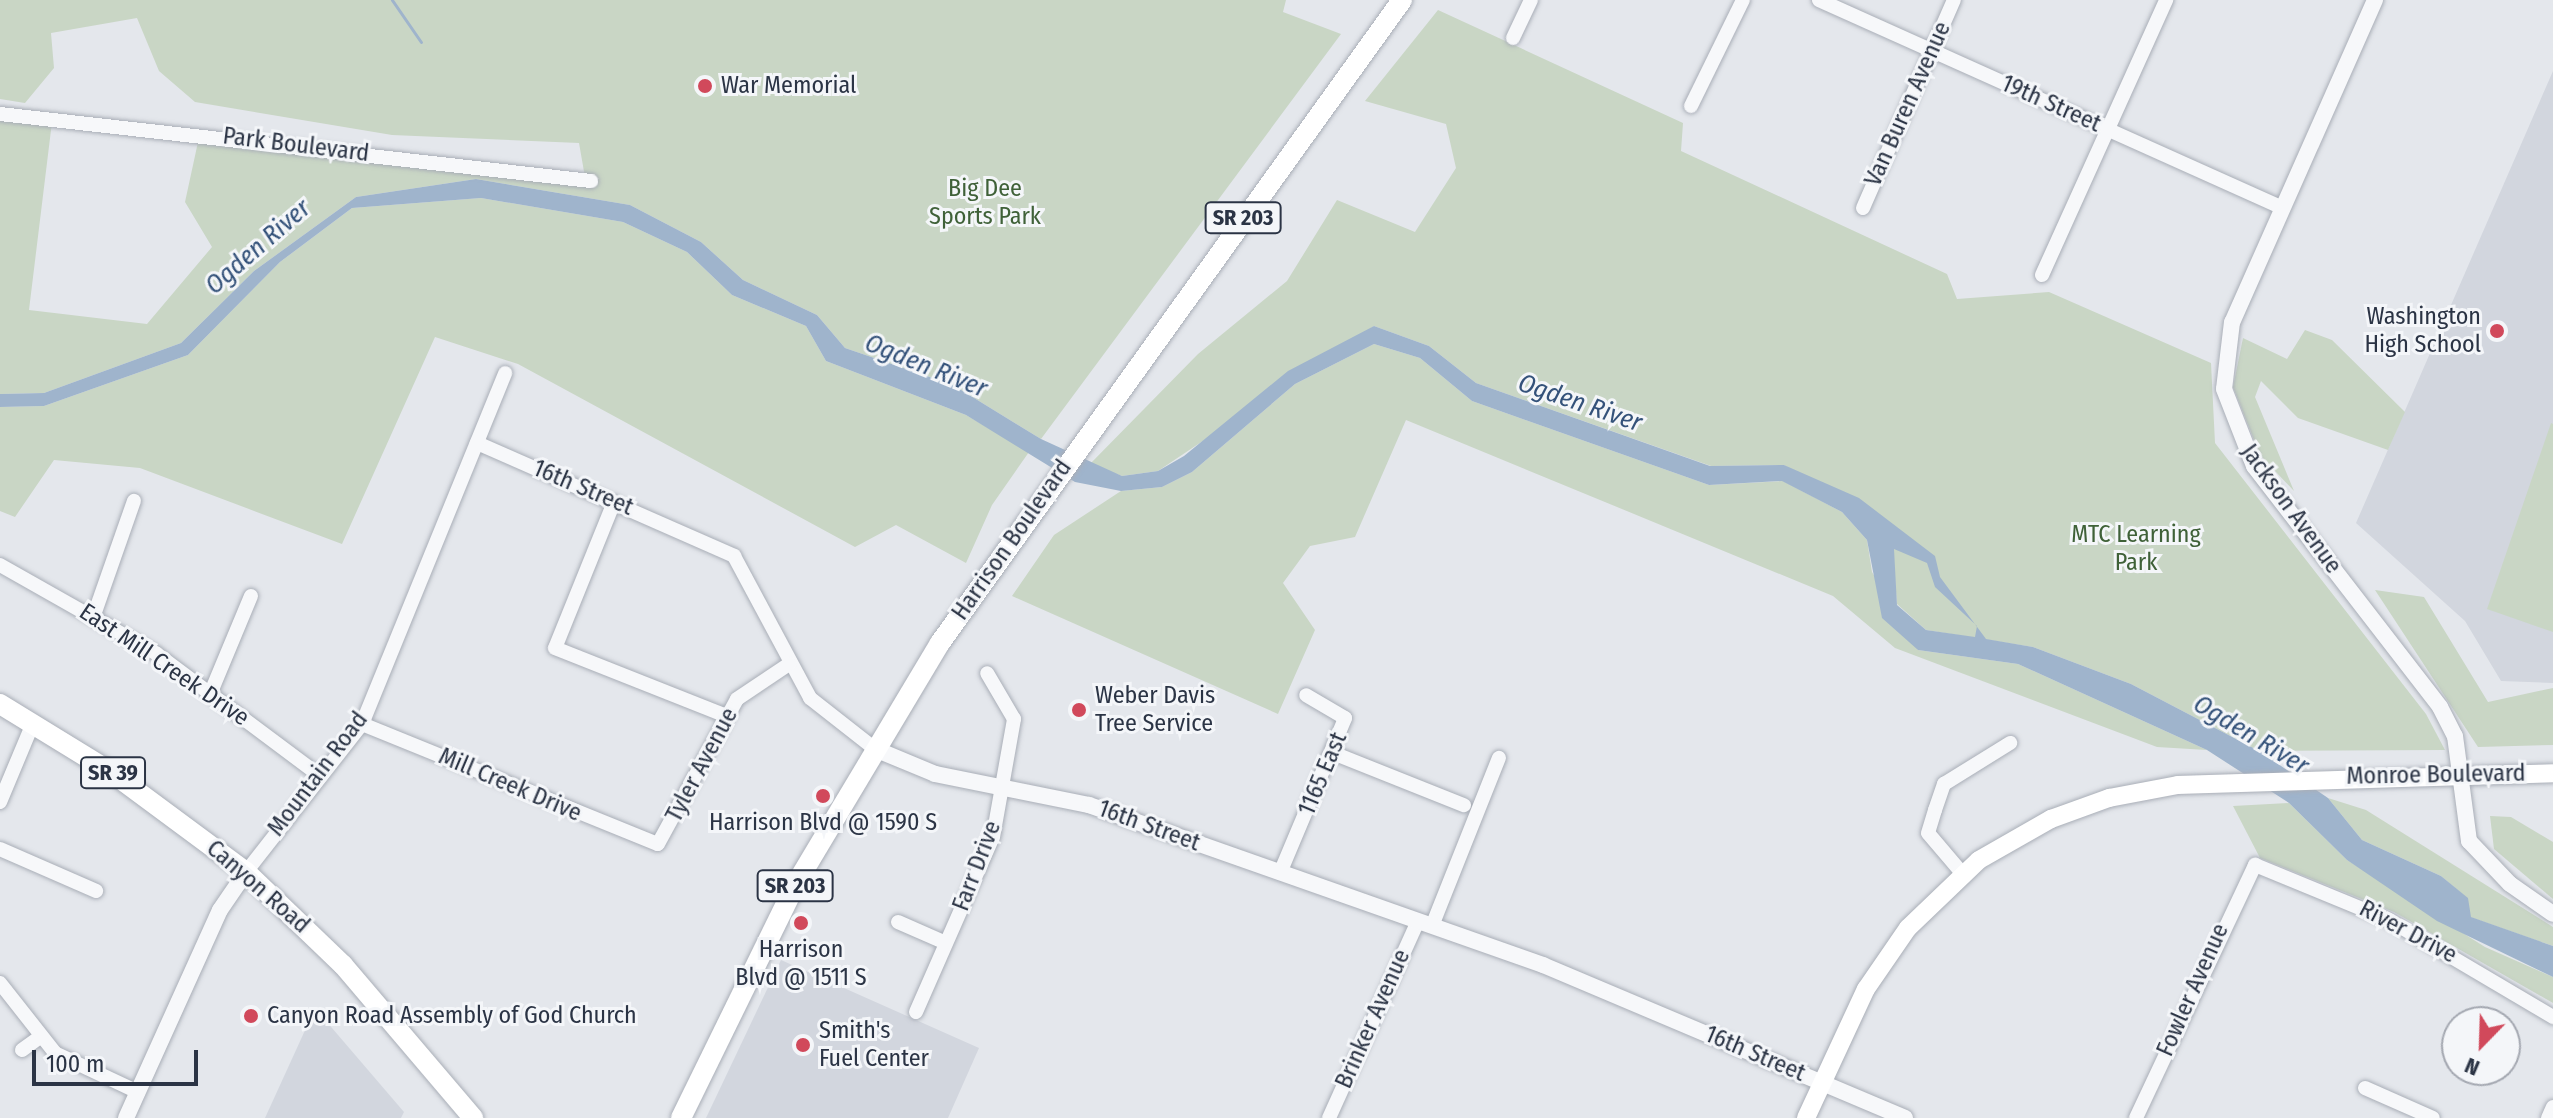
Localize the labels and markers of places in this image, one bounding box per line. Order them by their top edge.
place label: War Memorial [721,72,856,100]
marker: War Memorial [696,77,714,95]
place label: Washington High School [2364,303,2481,359]
marker: Washington High School [2488,322,2506,340]
place label: Weber Davis Tree Service [1095,682,1215,738]
marker: Weber Davis Tree Service [1070,701,1088,719]
marker: Harrison Blvd @ 1590 S [814,787,832,805]
place label: Harrison Blvd @ 1590 S [709,809,937,837]
marker: Harrison Blvd @ 1511 S [792,914,810,932]
place label: Harrison Blvd @ 1511 S [735,936,867,992]
place label: Canyon Road Assembly of God Church [267,1002,637,1030]
marker: Canyon Road Assembly of God Church [242,1007,260,1025]
place label: Smith's Fuel Center [819,1017,929,1073]
marker: Smith's Fuel Center [794,1036,812,1054]

